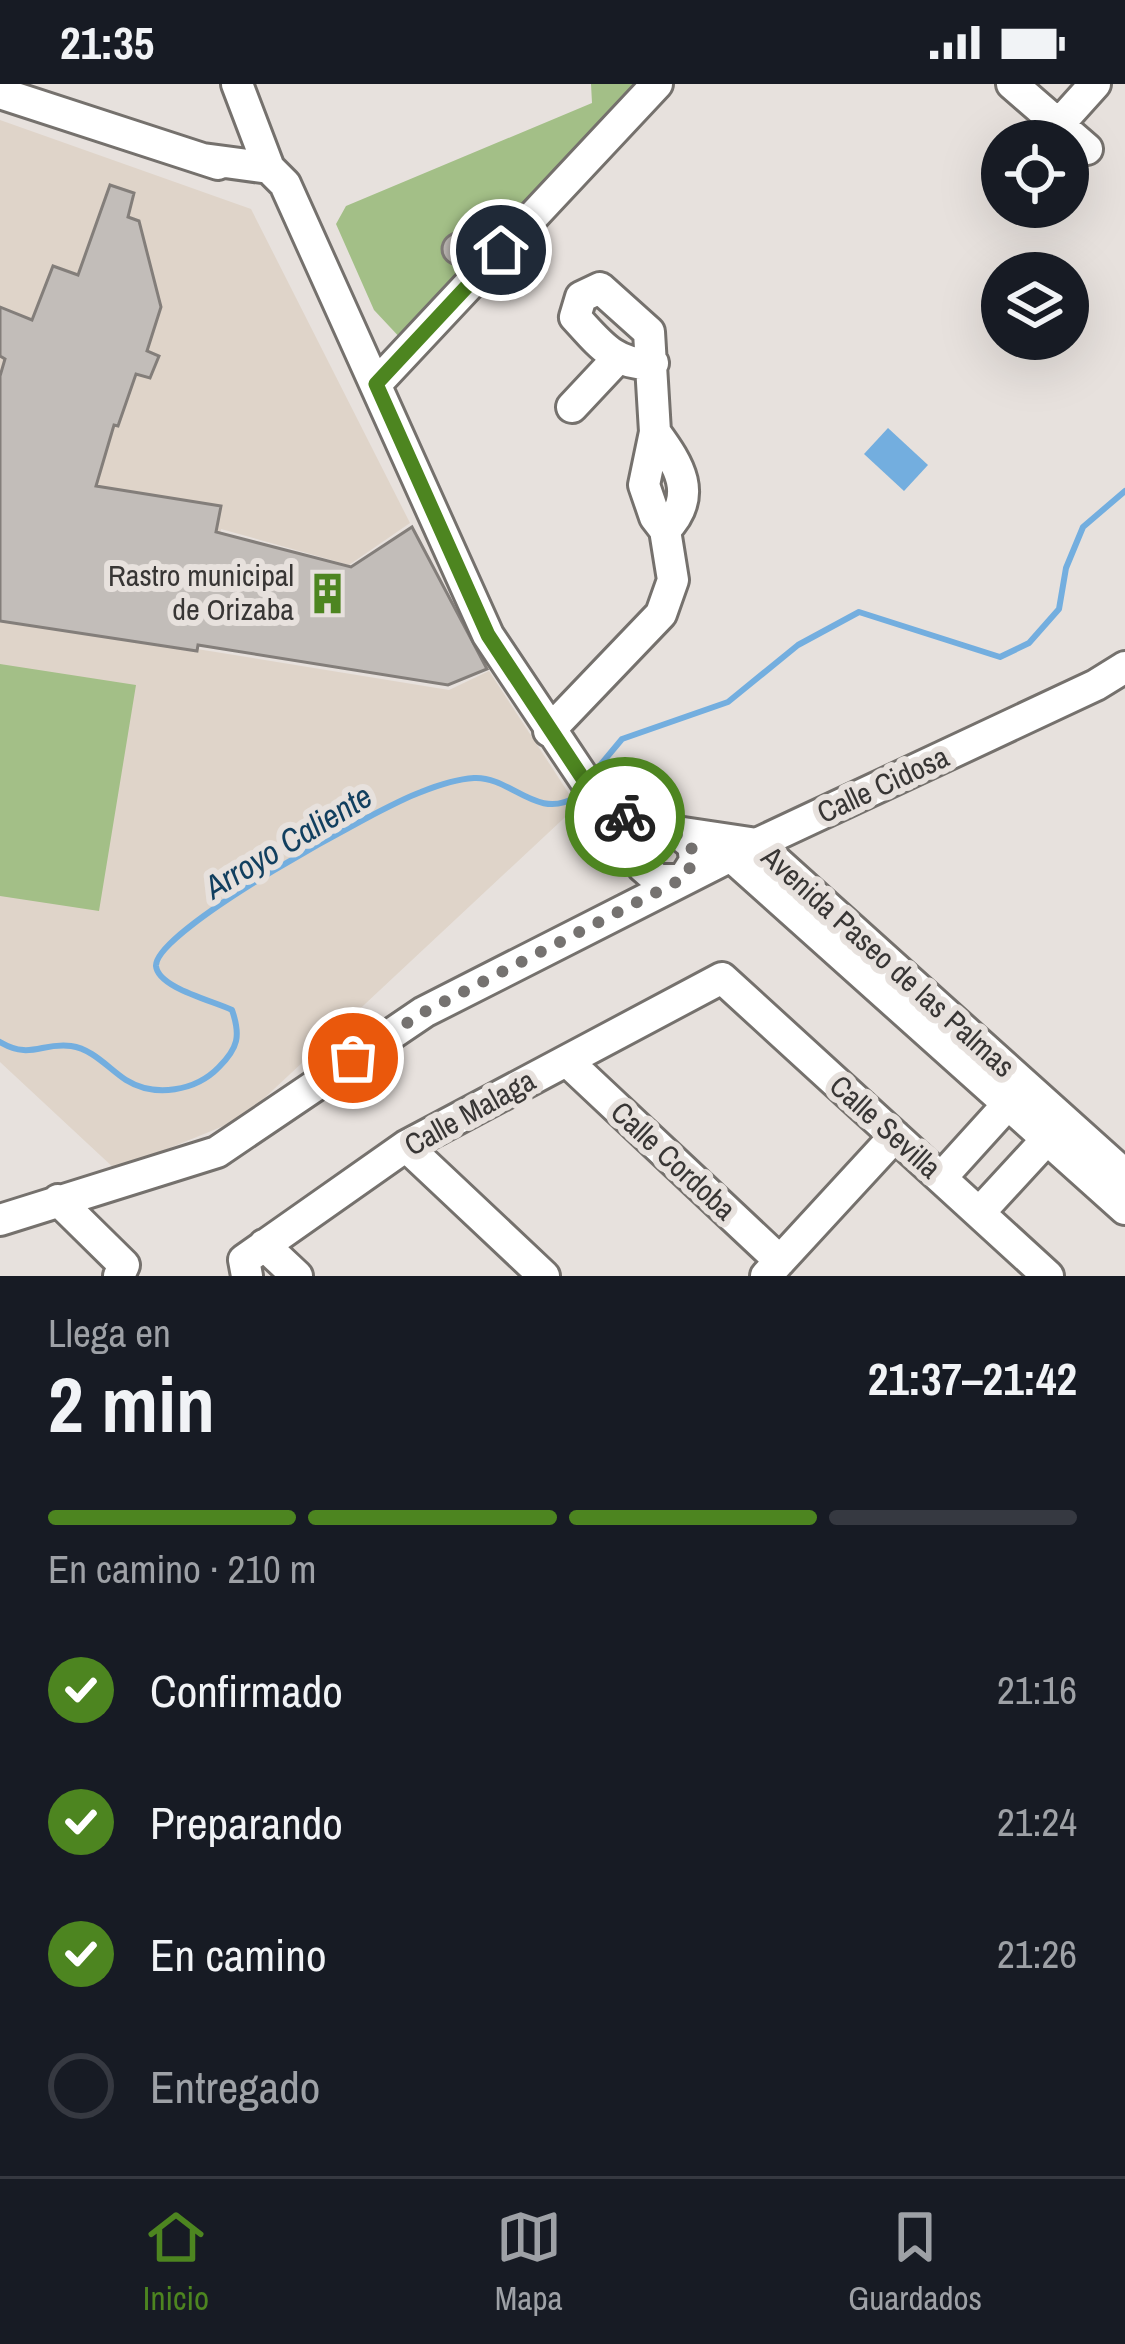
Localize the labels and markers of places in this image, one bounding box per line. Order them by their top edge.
pin [450,199,552,301]
place label: Rastro municipal de Orizaba [108,555,294,629]
building icon: Rastro municipal de Orizaba [305,570,351,616]
pin [302,1007,404,1109]

